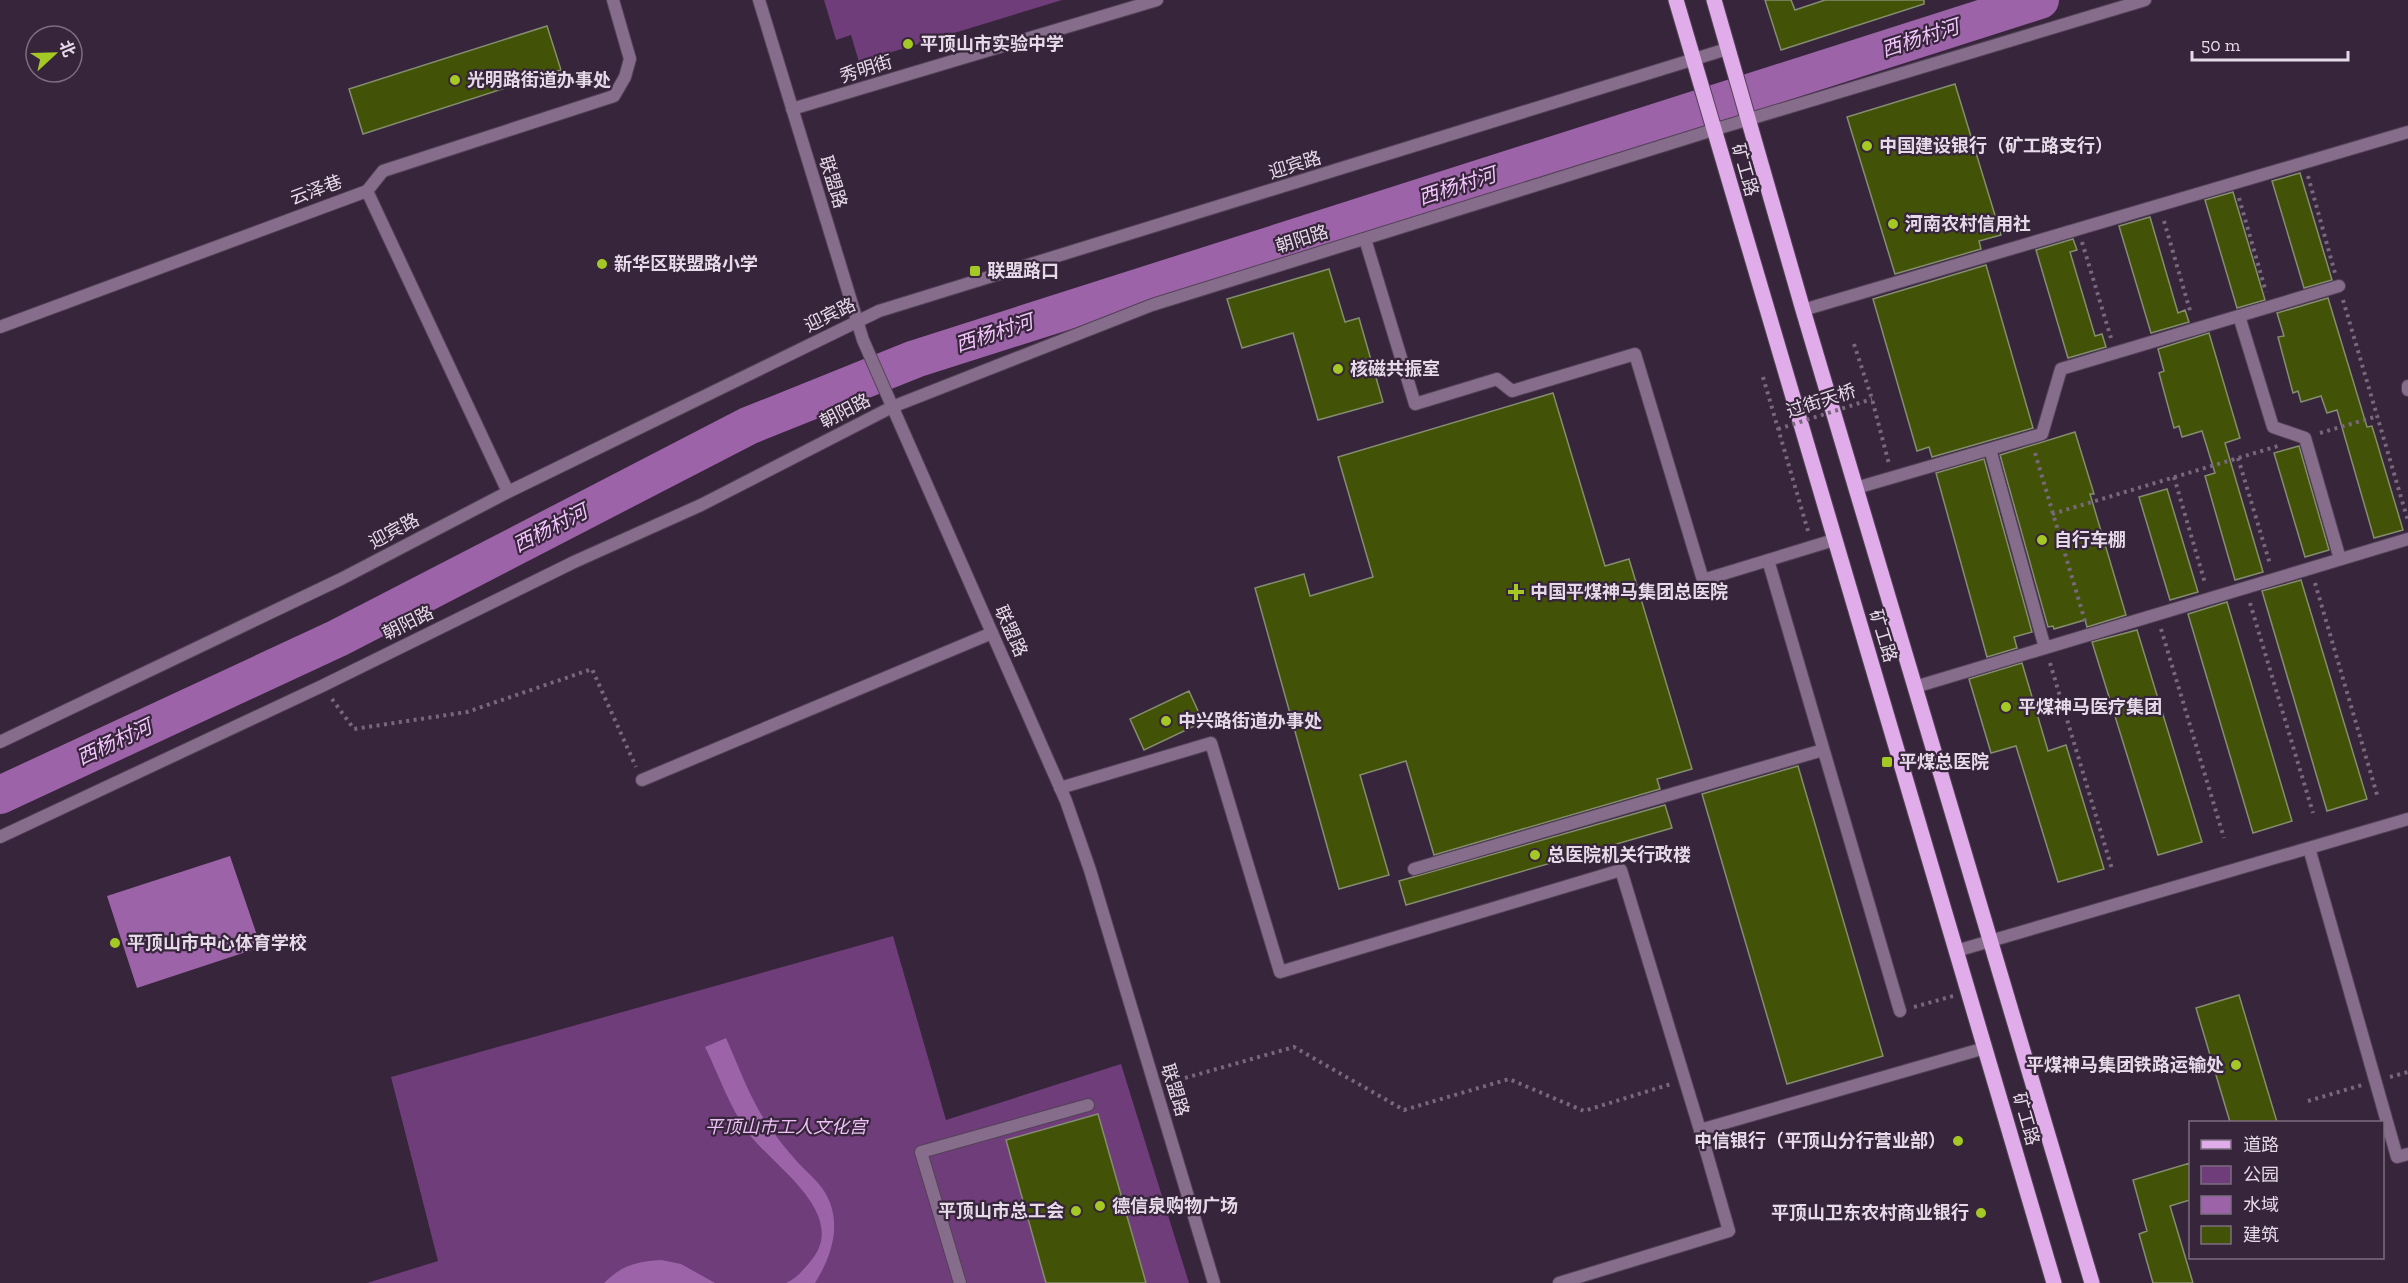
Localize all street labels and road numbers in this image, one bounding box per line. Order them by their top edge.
street label: 秀明街 [837,51,895,87]
street label: 矿工路 [1727,141,1763,199]
street label: 迎宾路 [1266,147,1324,183]
street label: 联盟路 [815,153,851,211]
street label: 云泽巷 [287,170,345,210]
street label: 朝阳路 [1273,221,1331,257]
street label: 迎宾路 [801,293,859,337]
street label: 过街天桥 [1783,379,1859,423]
street label: 朝阳路 [816,389,874,433]
street label: 迎宾路 [365,509,423,553]
street label: 朝阳路 [379,601,437,645]
street label: 联盟路 [990,602,1032,660]
street label: 矿工路 [1865,607,1901,665]
street label: 联盟路 [1157,1061,1193,1119]
street label: 矿工路 [2008,1090,2044,1148]

